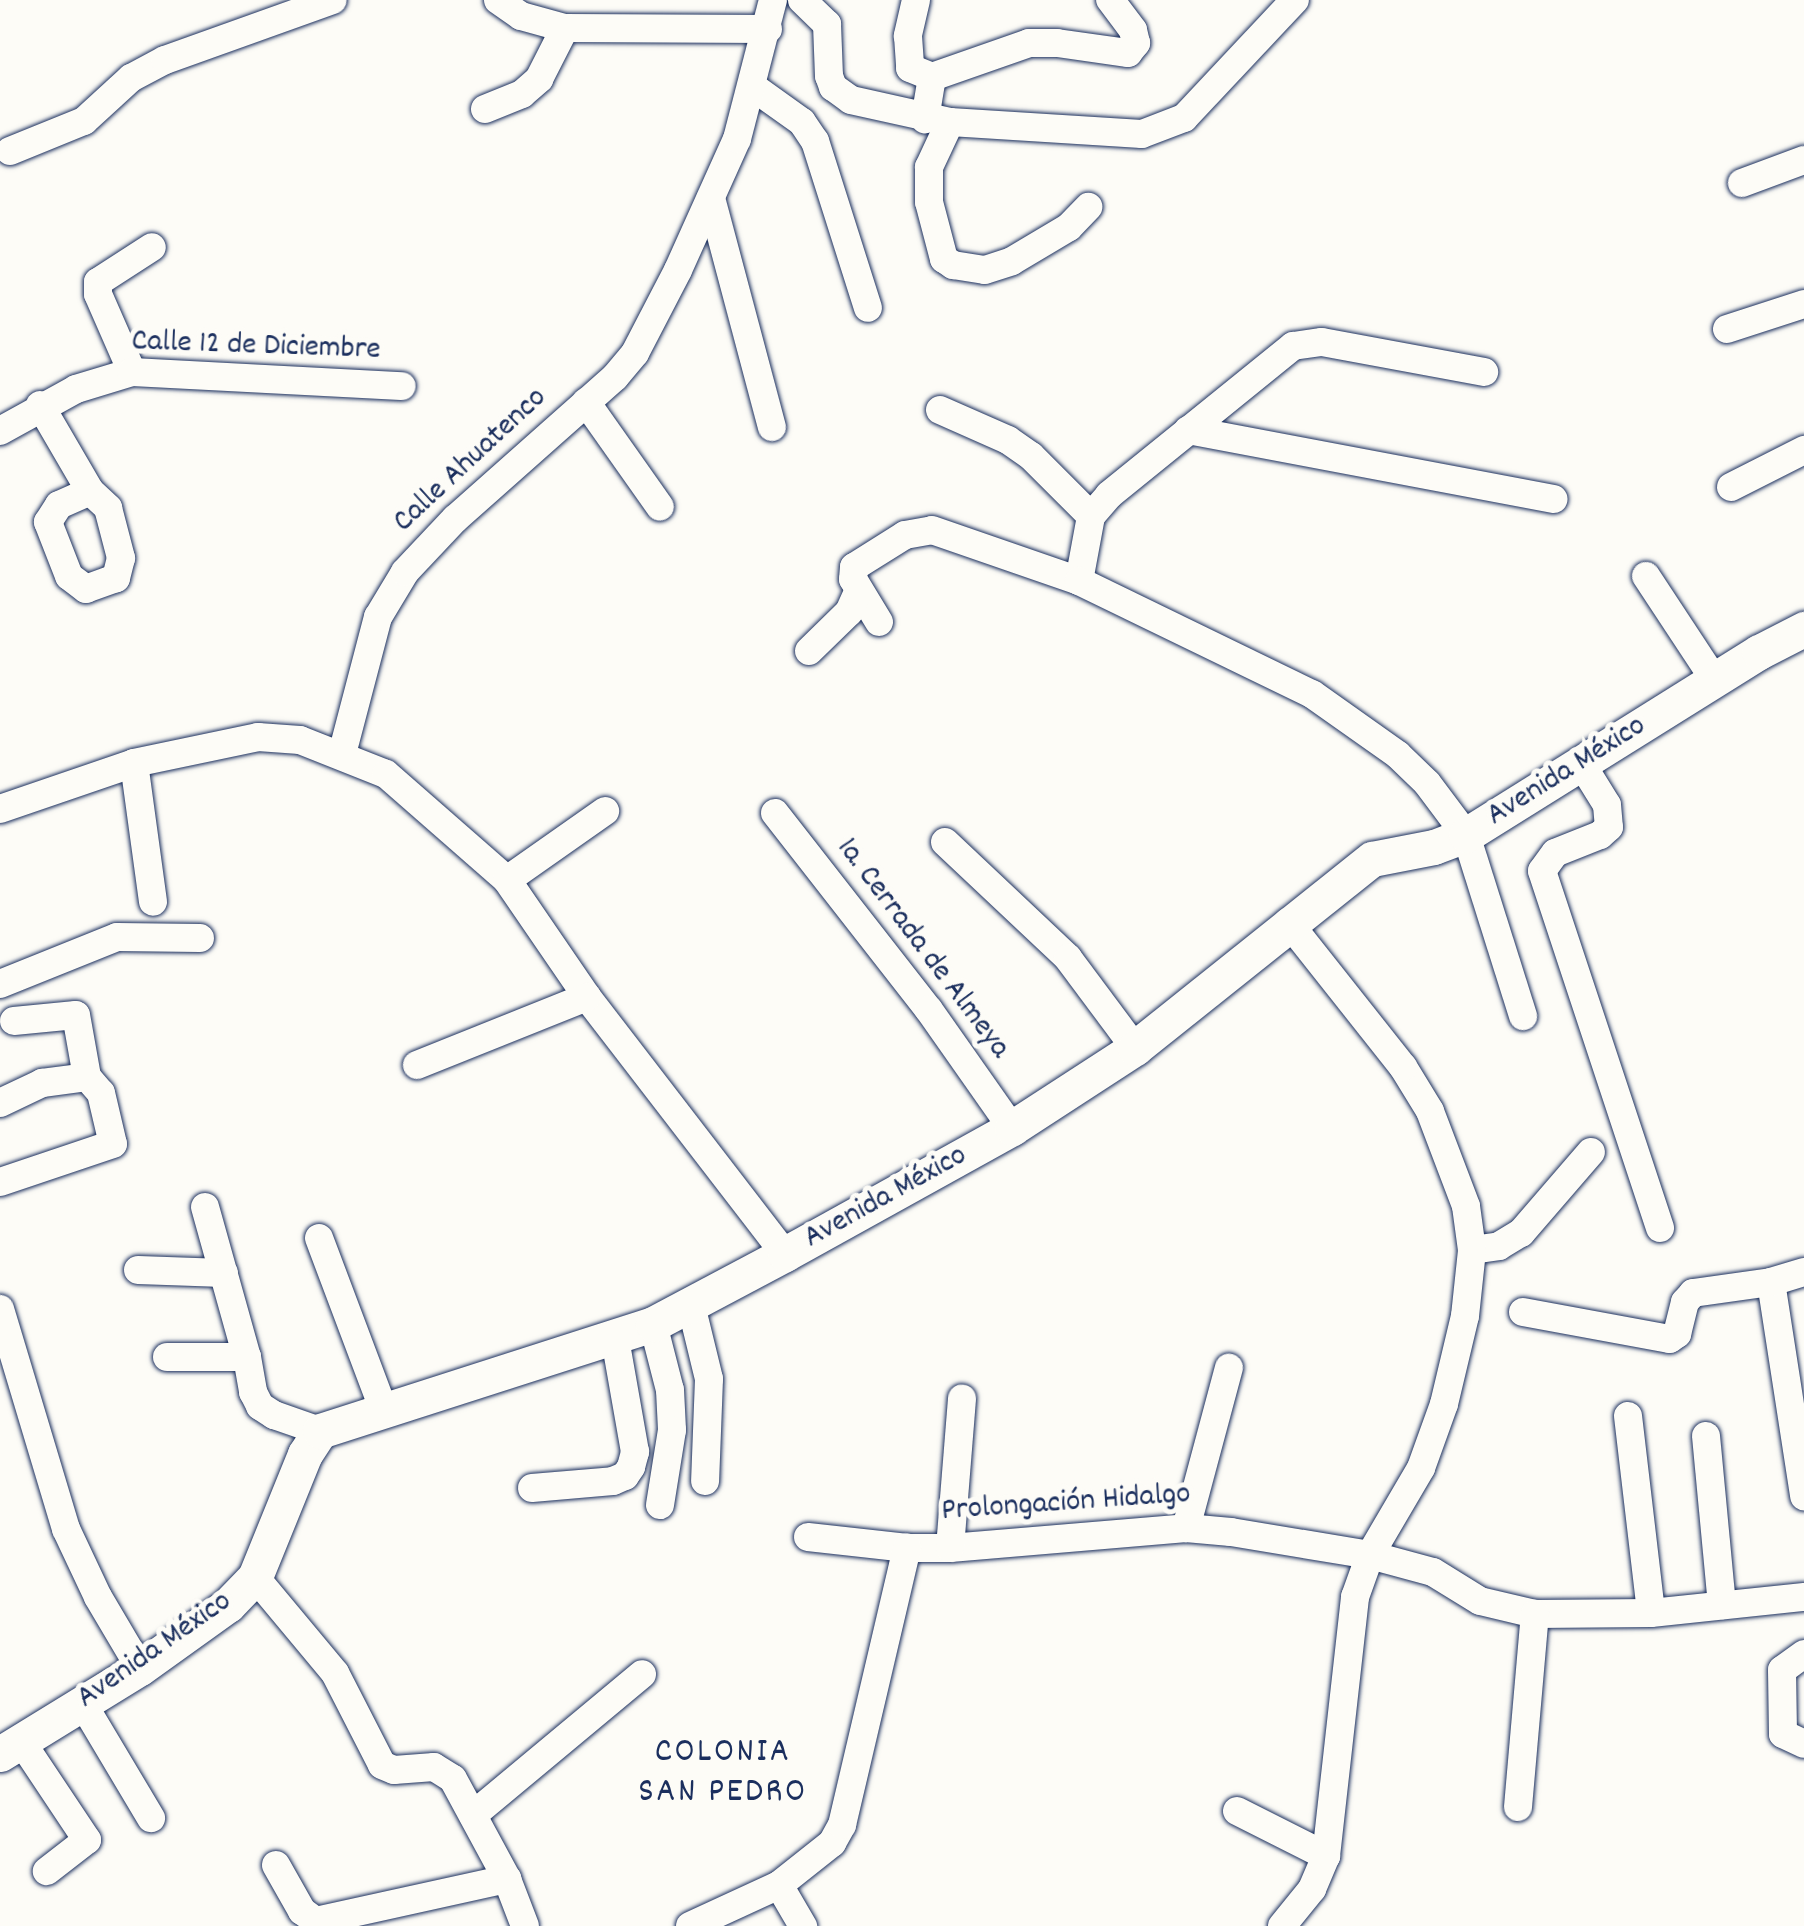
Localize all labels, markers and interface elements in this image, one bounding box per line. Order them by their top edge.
street label: Calle 12 de Diciembre [131,323,381,371]
street label: Calle Ahuatenco [386,380,556,542]
street label: Avenida México [1480,708,1654,836]
street label: 1a. Cerrada de Almeya [827,831,1017,1067]
street label: Avenida México [798,1138,974,1258]
street label: Prolongación Hidalgo [940,1476,1192,1532]
street label: Avenida México [70,1584,240,1718]
district label: COLONIA SAN PEDRO [638,1732,808,1814]

